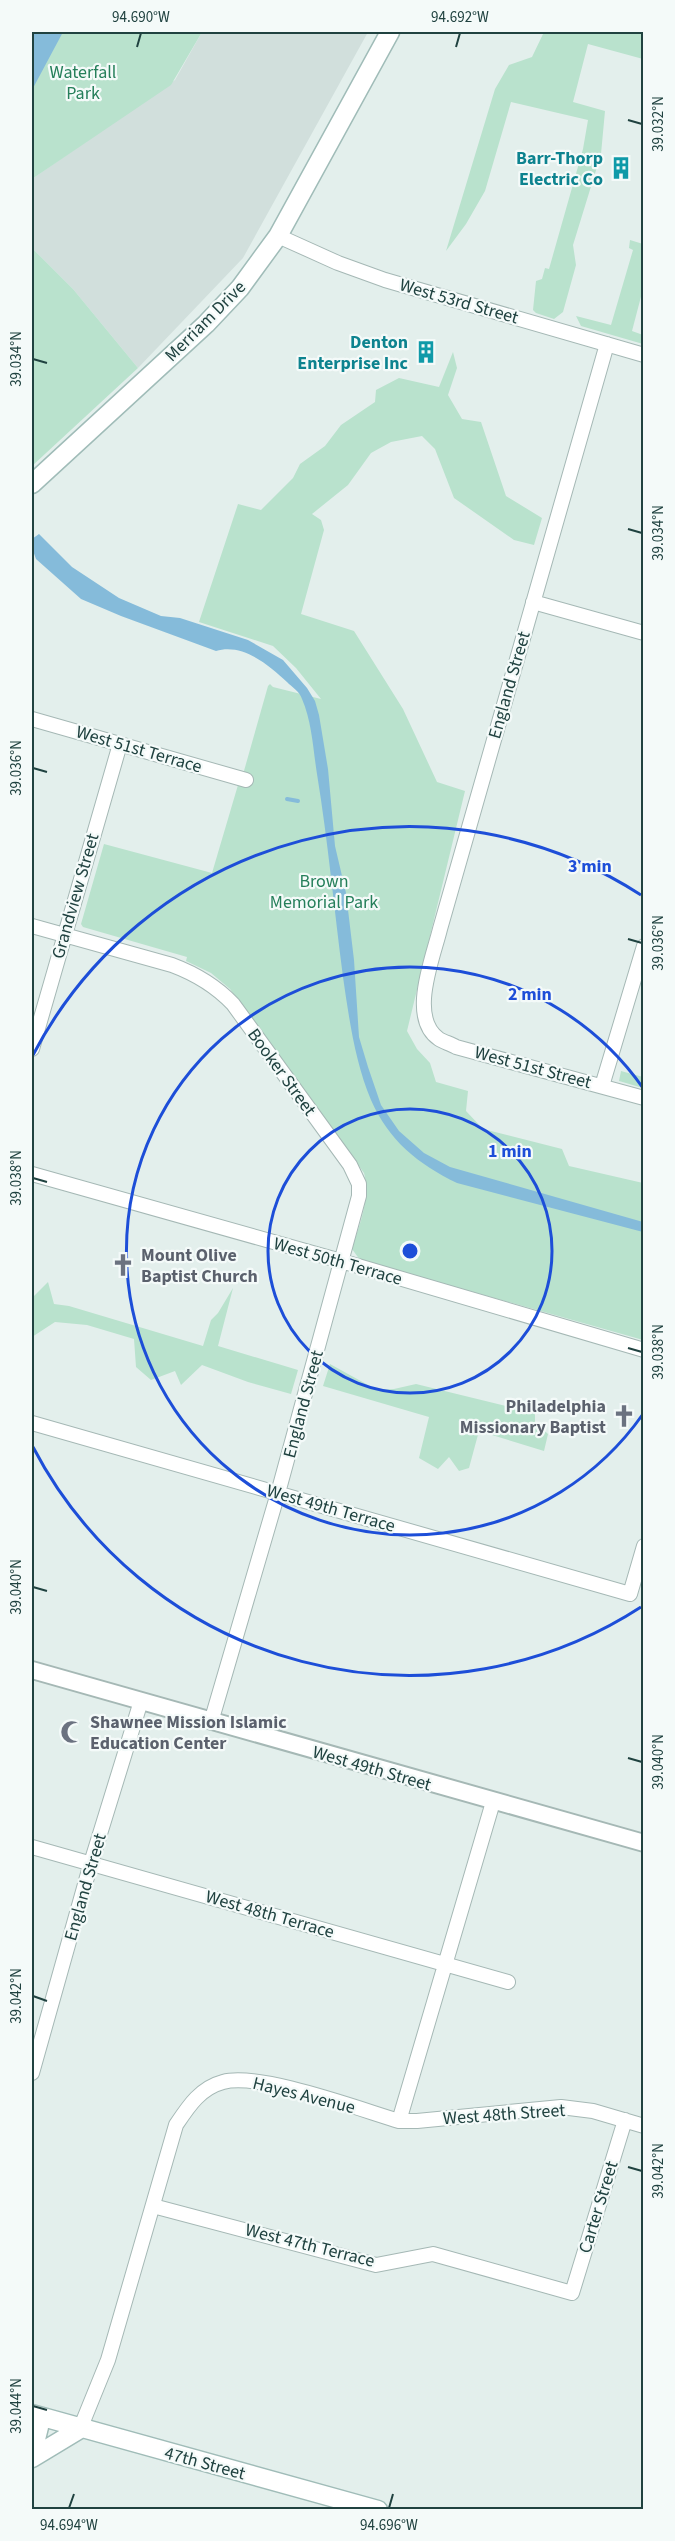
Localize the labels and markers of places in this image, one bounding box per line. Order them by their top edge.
place label: Barr-Thorp Electric Co [516,146,603,192]
building icon: Barr-Thorp Electric Co [608,155,634,181]
place label: Denton Enterprise Inc [297,330,409,376]
building icon: Denton Enterprise Inc [413,339,439,365]
centre of rings [400,1241,420,1261]
place label: Mount Olive Baptist Church [141,1243,258,1289]
church icon: Mount Olive Baptist Church [110,1252,136,1278]
place label: Philadelphia Missionary Baptist [460,1394,606,1440]
church icon: Philadelphia Missionary Baptist [611,1403,637,1429]
place label: Shawnee Mission Islamic Education Center [90,1710,287,1756]
mosque icon: Shawnee Mission Islamic Education Center [59,1719,85,1745]

